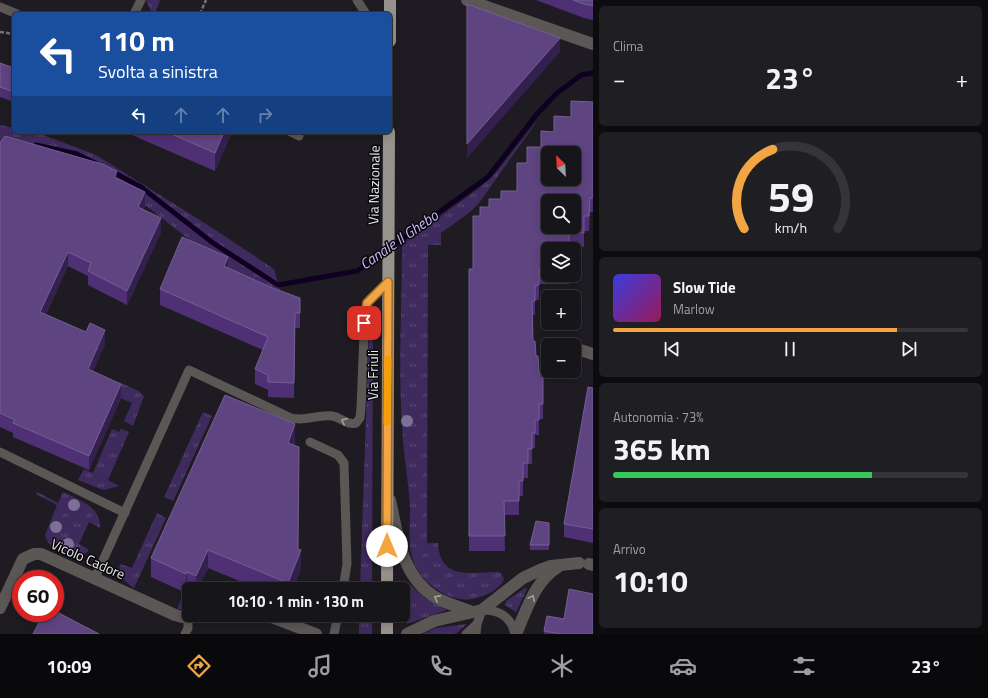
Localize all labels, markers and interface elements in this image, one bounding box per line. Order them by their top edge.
text: 110 m [98,19,175,62]
icon: left [32,28,84,80]
text: Clima [613,36,643,56]
text: 23° [765,55,816,101]
text: Svolta a sinistra [98,58,218,85]
text: − [613,62,625,96]
text: + [956,62,968,96]
icon: left [128,104,150,126]
icon: ahead [170,104,192,126]
icon: ahead [212,104,234,126]
icon: right [254,104,276,126]
street label: Via Nazionale [362,145,385,225]
north arrow [541,146,581,186]
map controls [541,146,581,378]
text: 59 [767,165,814,228]
button: search [541,194,581,234]
water label: Canale Il Ghebo [355,204,443,275]
text: km/h [774,217,807,239]
button: layers [541,242,581,282]
text: Slow Tide [673,276,736,299]
button: + [541,290,581,330]
text: Marlow [673,299,715,319]
pin [347,306,381,340]
icon: arrive [353,312,375,334]
button: − [541,338,581,378]
icon: previous [661,338,683,360]
icon: pause [779,338,801,360]
icon: next [898,338,920,360]
street label: Via Friuli [362,350,383,400]
text: Autonomia · 73% [613,407,704,427]
one-way arrow [341,418,349,426]
text: 365 km [613,426,711,472]
position arrow [366,525,408,567]
street label: Vicolo Cadore [48,533,129,584]
text: Arrivo [613,539,646,559]
text: 10:10 [613,558,688,604]
speed limit sign: 60 [12,570,64,622]
text: 10:10 · 1 min · 130 m [228,590,364,613]
one-way arrow [434,595,442,602]
one-way arrow [527,595,535,603]
icon: directions [185,652,213,680]
icon: music [306,652,334,680]
icon: phone [427,652,455,680]
icon: climate [548,652,576,680]
icon: car [669,652,697,680]
icon: filters [790,652,818,680]
text: 10:09 [47,653,91,680]
text: 23° [911,653,941,680]

